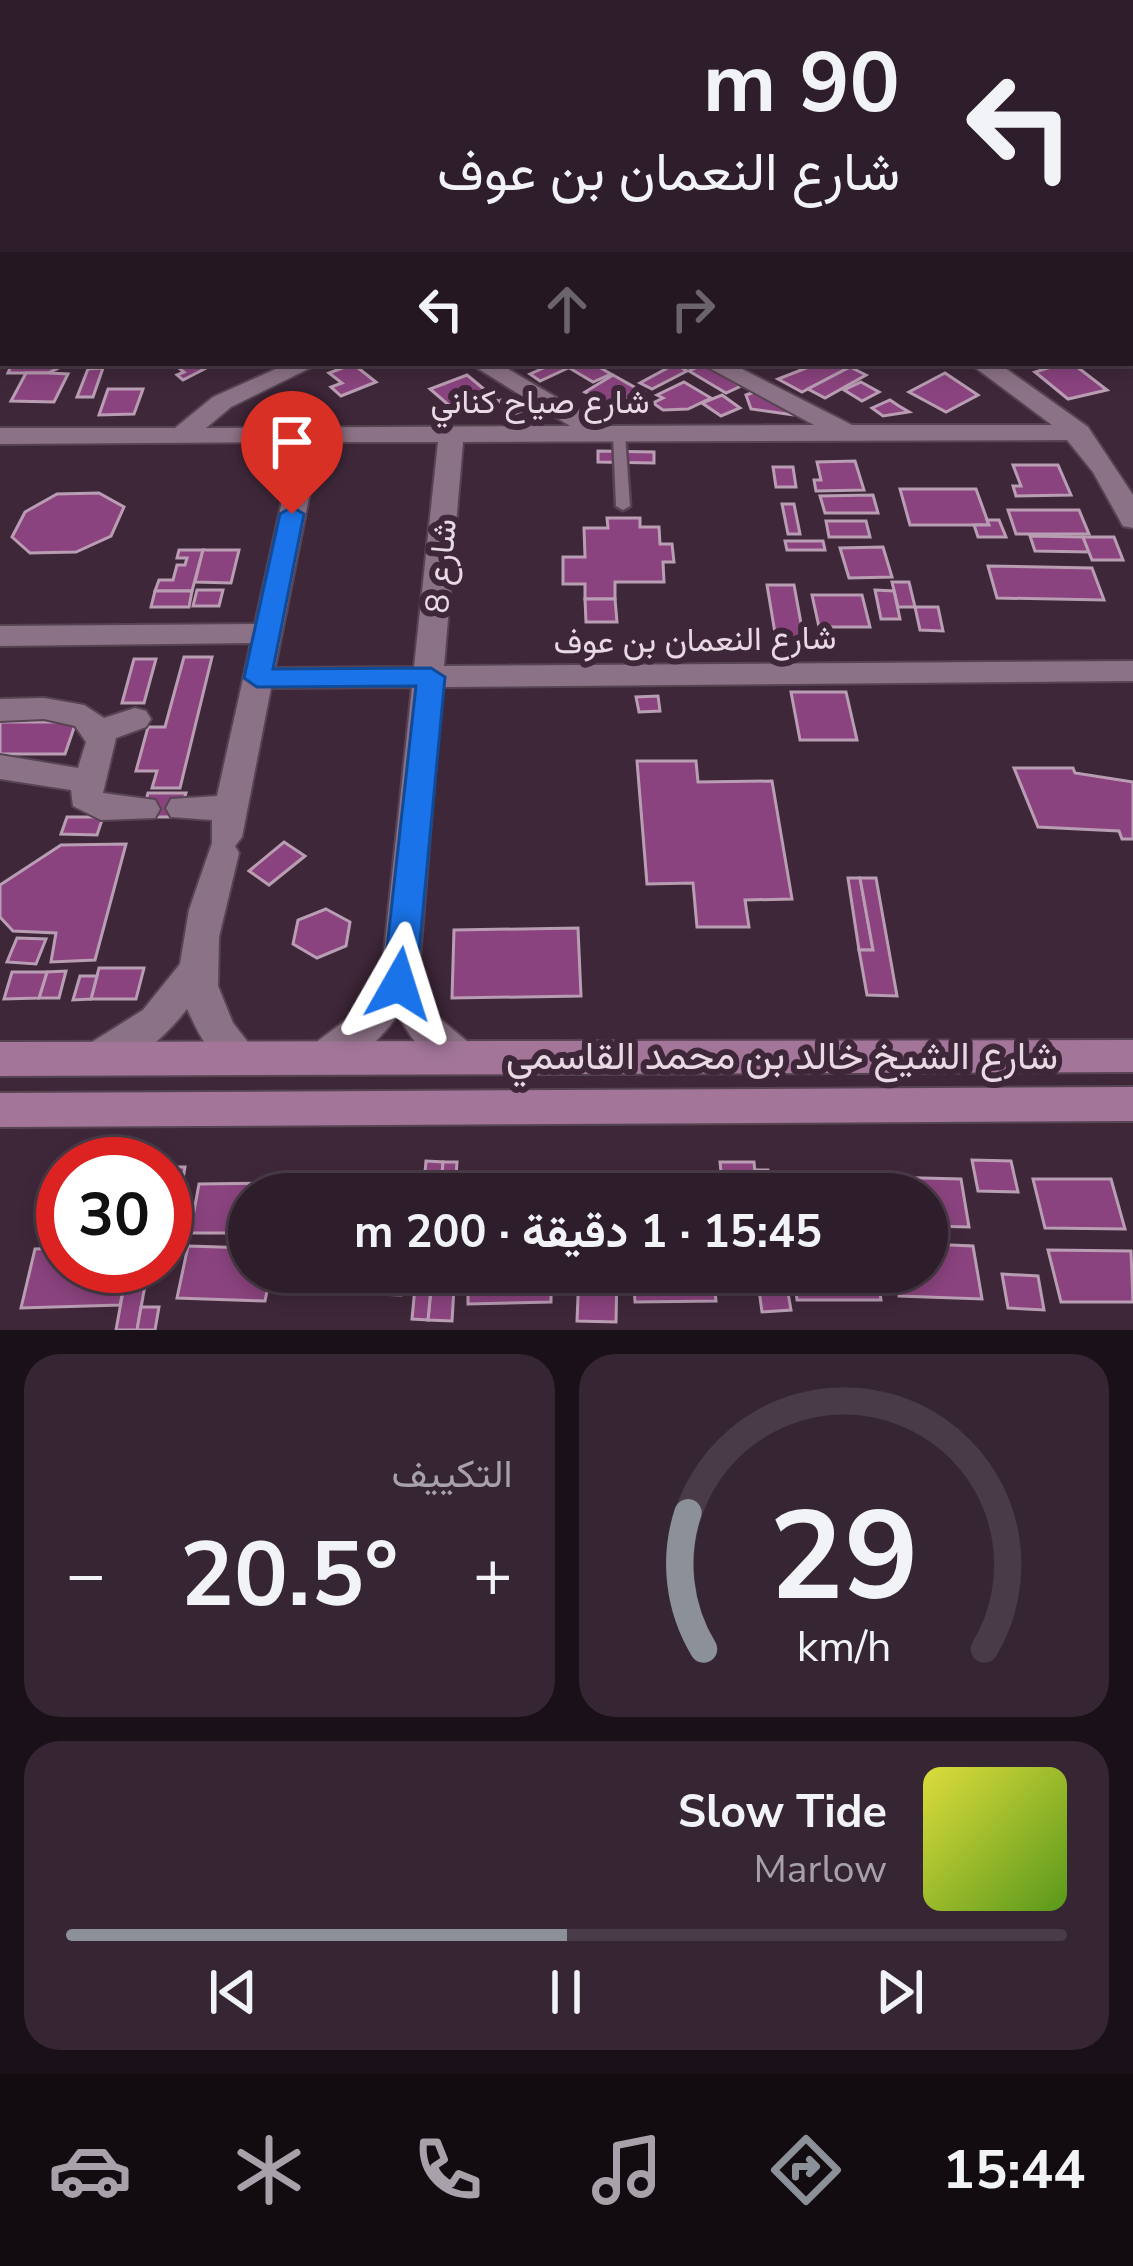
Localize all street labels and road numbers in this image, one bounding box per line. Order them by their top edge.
street label: شارع صياح كناني [431,380,649,428]
street label: شارع 8 [415,517,468,615]
street label: شارع النعمان بن عوف [553,616,837,665]
street label: شارع الشيخ خالد بن محمد القاسمي [506,1030,1058,1087]

